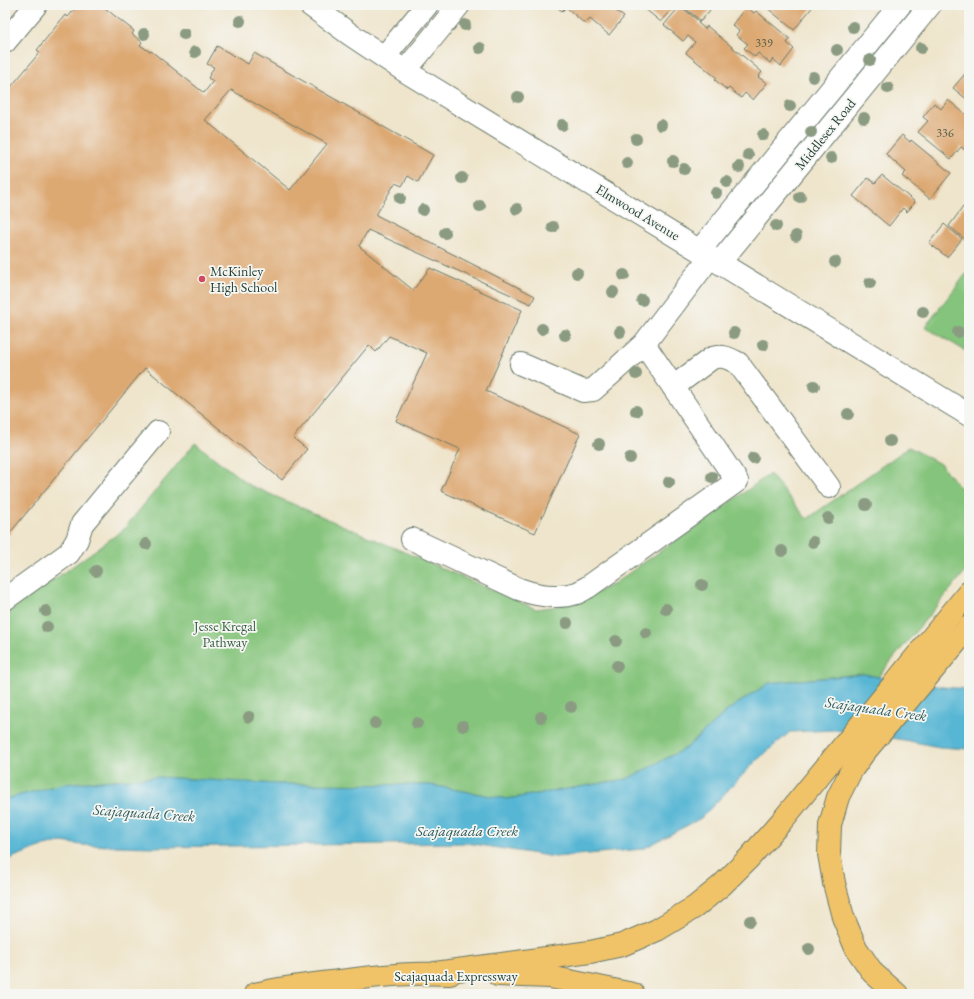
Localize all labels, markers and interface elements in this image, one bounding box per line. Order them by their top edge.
house number: 339 [755,35,773,51]
street label: Middlesex Road [791,94,860,173]
house number: 336 [936,125,954,141]
street label: Elmwood Avenue [593,180,684,244]
place label: McKinley High School [210,262,278,296]
marker: McKinley High School [197,274,207,284]
park label: Jesse Kregal Pathway [193,617,257,651]
water label: Scajaquada Creek [823,692,928,726]
water label: Scajaquada Creek [91,799,196,827]
water label: Scajaquada Creek [415,821,518,841]
street label: Scajaquada Expressway [394,967,518,985]

